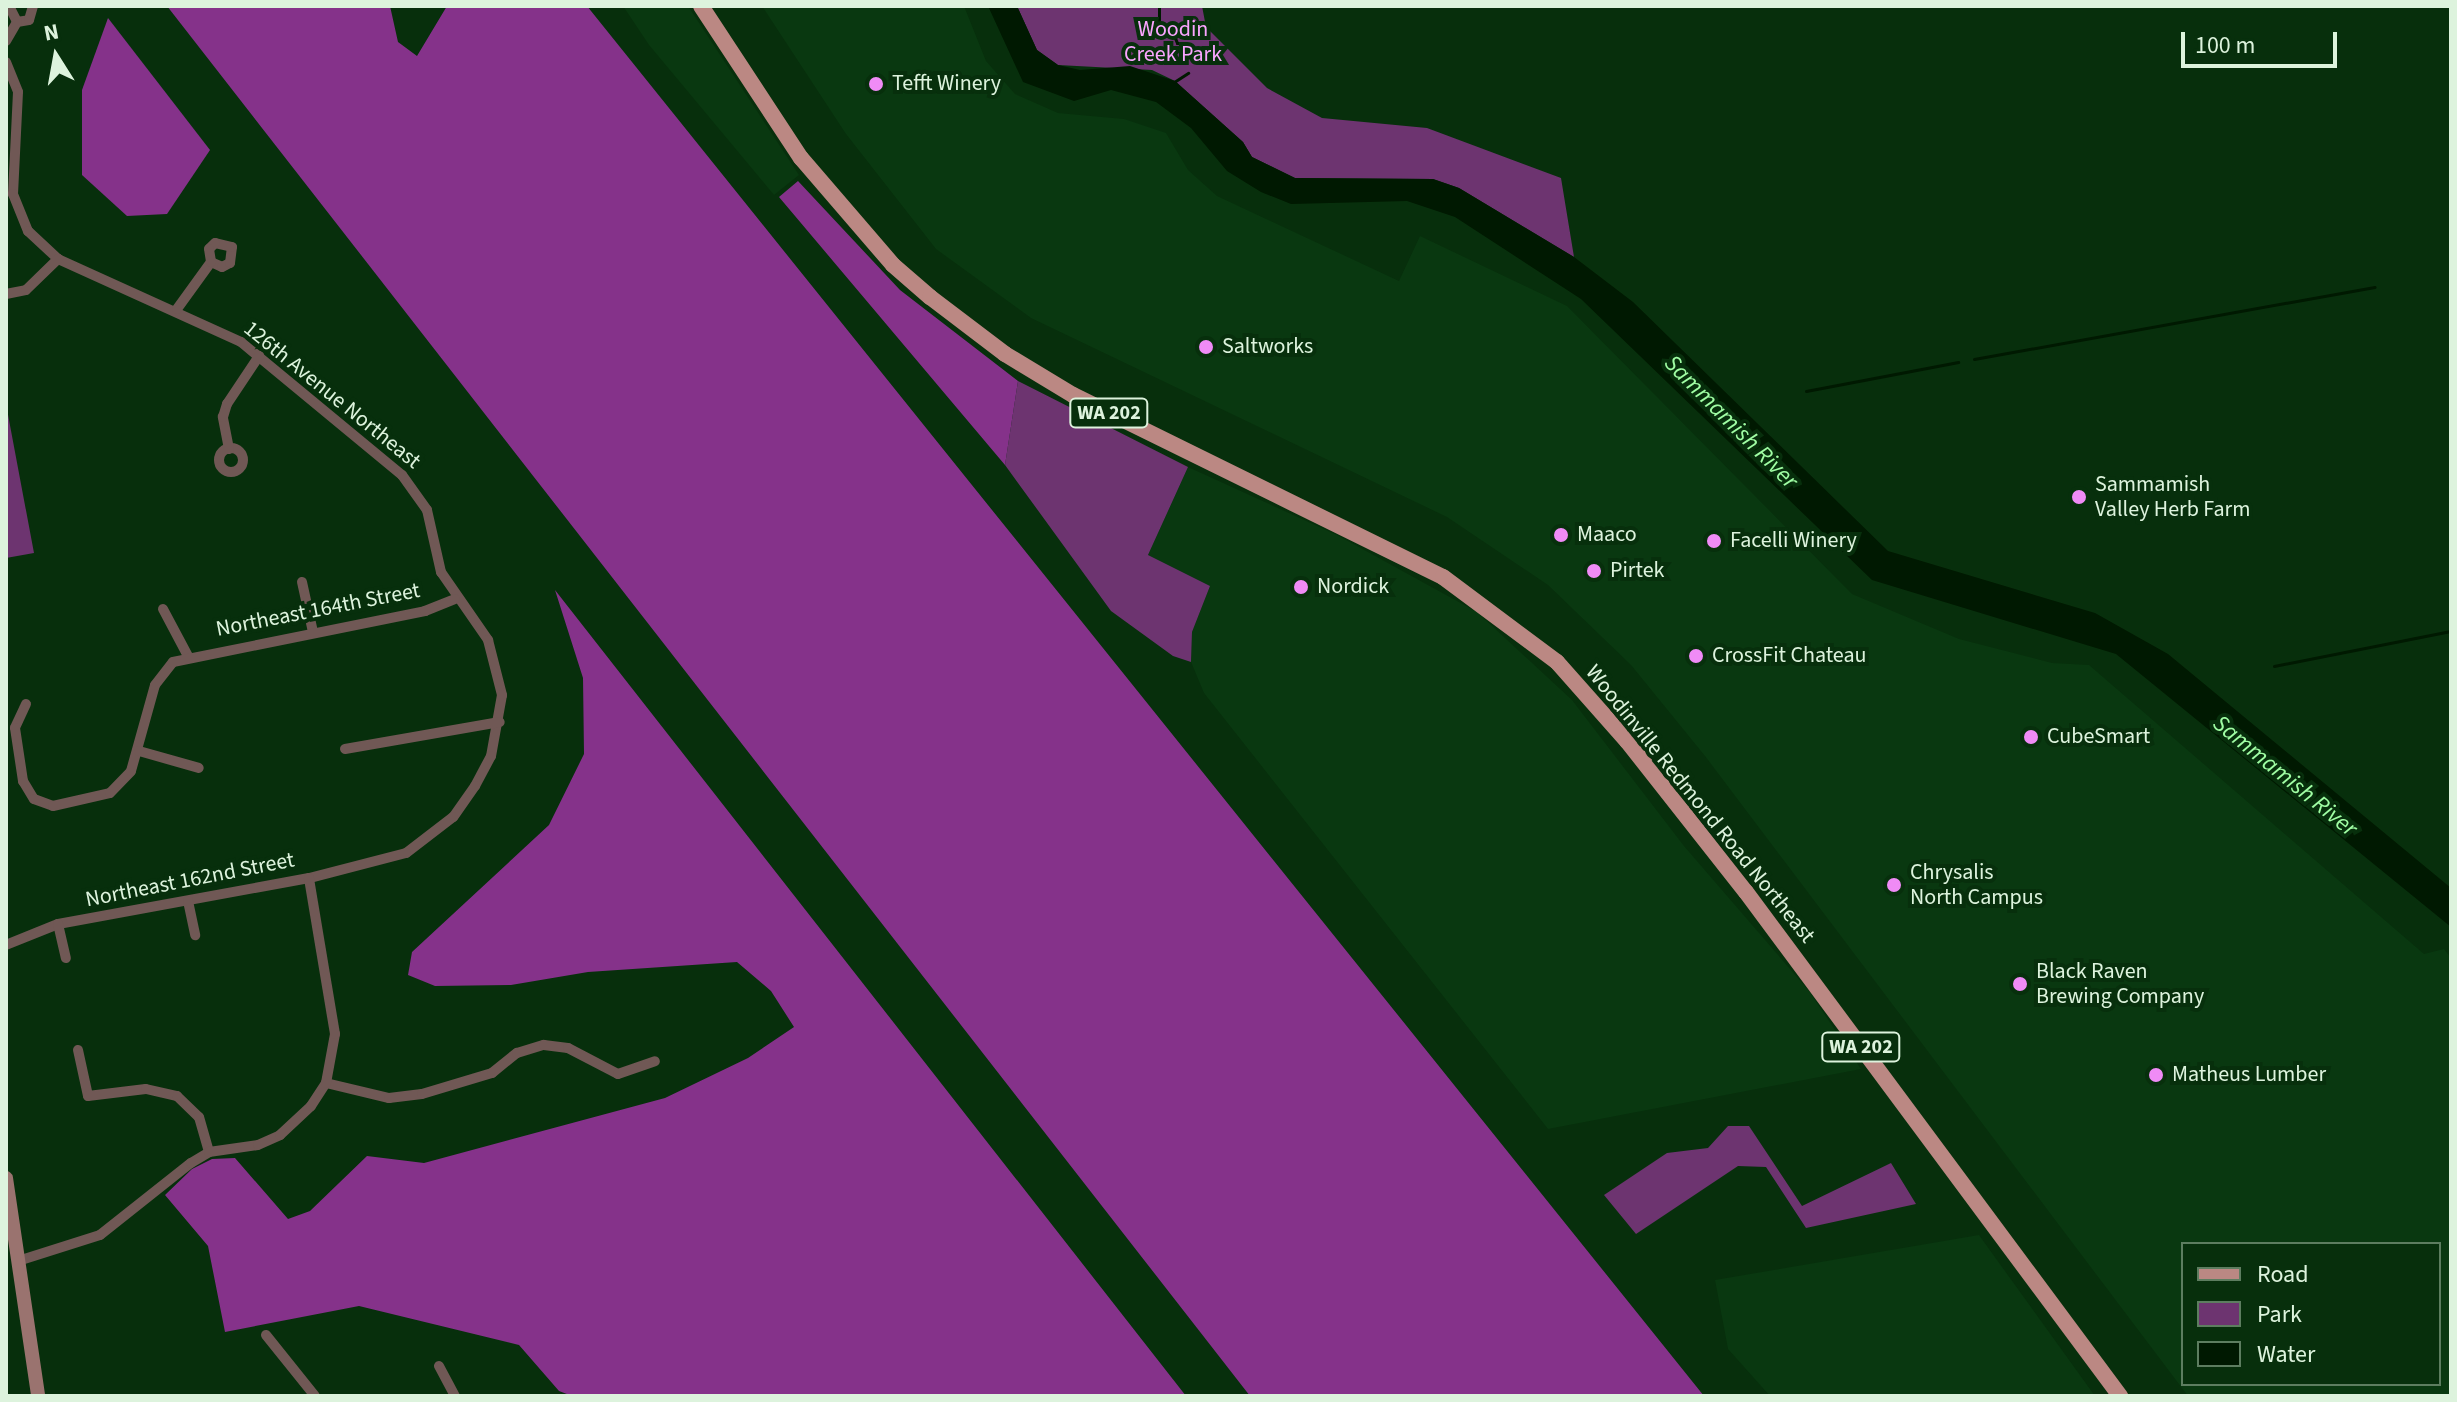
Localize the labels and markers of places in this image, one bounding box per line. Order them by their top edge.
place label: Tefft Winery [892,71,1001,97]
marker: Tefft Winery [867,75,885,93]
place label: Saltworks [1222,334,1313,360]
marker: Saltworks [1197,338,1215,356]
place label: Sammamish Valley Herb Farm [2095,471,2250,522]
marker: Sammamish Valley Herb Farm [2070,488,2088,506]
place label: Maaco [1577,522,1637,548]
marker: Maaco [1552,526,1570,544]
place label: Facelli Winery [1730,528,1857,554]
marker: Facelli Winery [1705,532,1723,550]
place label: Pirtek [1610,558,1664,584]
marker: Pirtek [1585,562,1603,580]
place label: Nordick [1317,574,1389,600]
marker: Nordick [1292,578,1310,596]
place label: CrossFit Chateau [1712,643,1867,669]
marker: CrossFit Chateau [1687,647,1705,665]
place label: CubeSmart [2047,724,2150,750]
marker: CubeSmart [2022,728,2040,746]
place label: Chrysalis North Campus [1910,859,2043,910]
marker: Chrysalis North Campus [1885,876,1903,894]
place label: Black Raven Brewing Company [2036,958,2204,1010]
marker: Black Raven Brewing Company [2011,975,2029,993]
place label: Matheus Lumber [2172,1062,2326,1088]
marker: Matheus Lumber [2147,1066,2165,1084]

